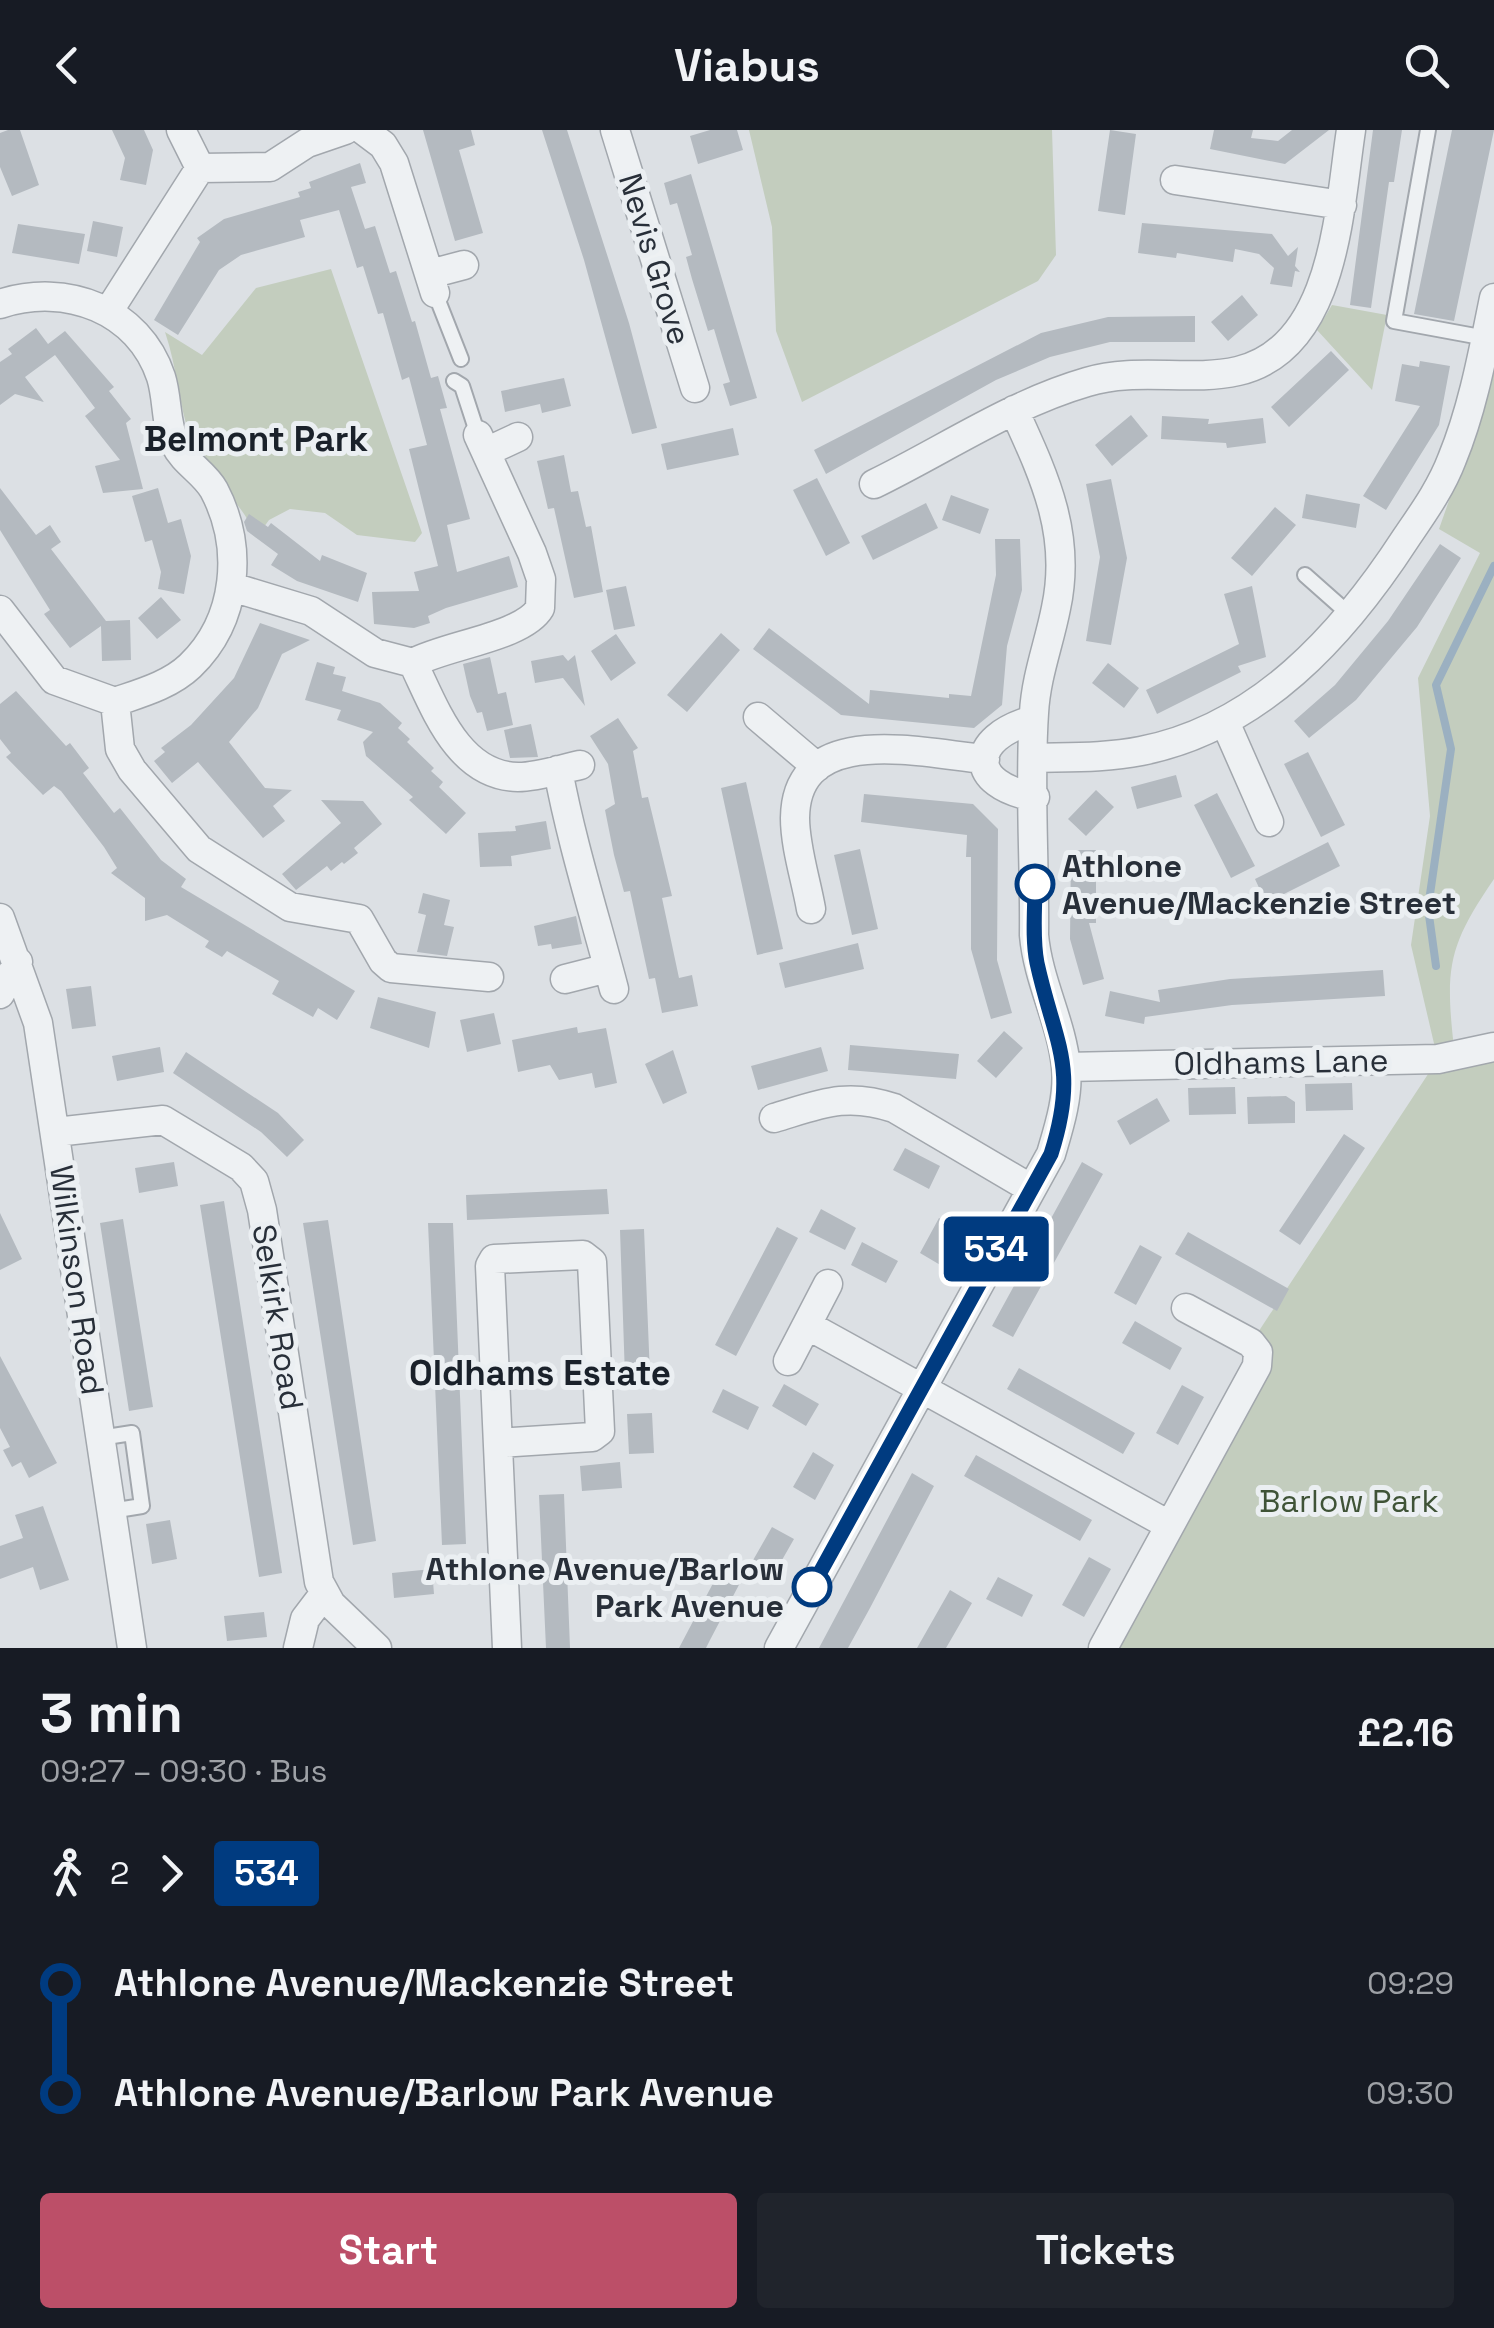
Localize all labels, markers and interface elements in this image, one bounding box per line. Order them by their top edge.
text: Viabus [674,37,820,94]
icon: back [40,38,95,93]
icon: search [1399,38,1454,93]
street label: Nevis Grove [610,169,700,349]
district label: Belmont Park [144,417,369,461]
place label: Athlone Avenue/Mackenzie Street [1062,846,1456,923]
marker: Athlone Avenue/Mackenzie Street [1016,865,1054,903]
street label: Oldhams Lane [1173,1040,1389,1084]
street label: Wilkinson Road [41,1163,113,1397]
line badge: 534 [938,1216,1054,1282]
street label: Selkirk Road [244,1221,312,1413]
text: 534 [964,1227,1028,1271]
district label: Oldhams Estate [409,1351,671,1395]
park label: Barlow Park [1259,1481,1439,1521]
place label: Athlone Avenue/Barlow Park Avenue [426,1549,784,1626]
marker: Athlone Avenue/Barlow Park Avenue [793,1568,831,1606]
text: 3 min [40,1678,183,1748]
text: £2.16 [1357,1709,1454,1757]
text: 09:27 – 09:30 · Bus [40,1751,327,1791]
icon: walk [40,1846,95,1901]
icon: forward [144,1846,199,1901]
text: 534 [234,1851,299,1895]
text: 2 [110,1853,129,1893]
text: Athlone Avenue/Mackenzie Street [114,1959,734,2007]
text: 09:29 [1367,1963,1454,2003]
text: Athlone Avenue/Barlow Park Avenue [114,2069,774,2117]
text: 09:30 [1366,2073,1454,2113]
button: Start [40,2193,737,2308]
button: Tickets [757,2193,1454,2308]

